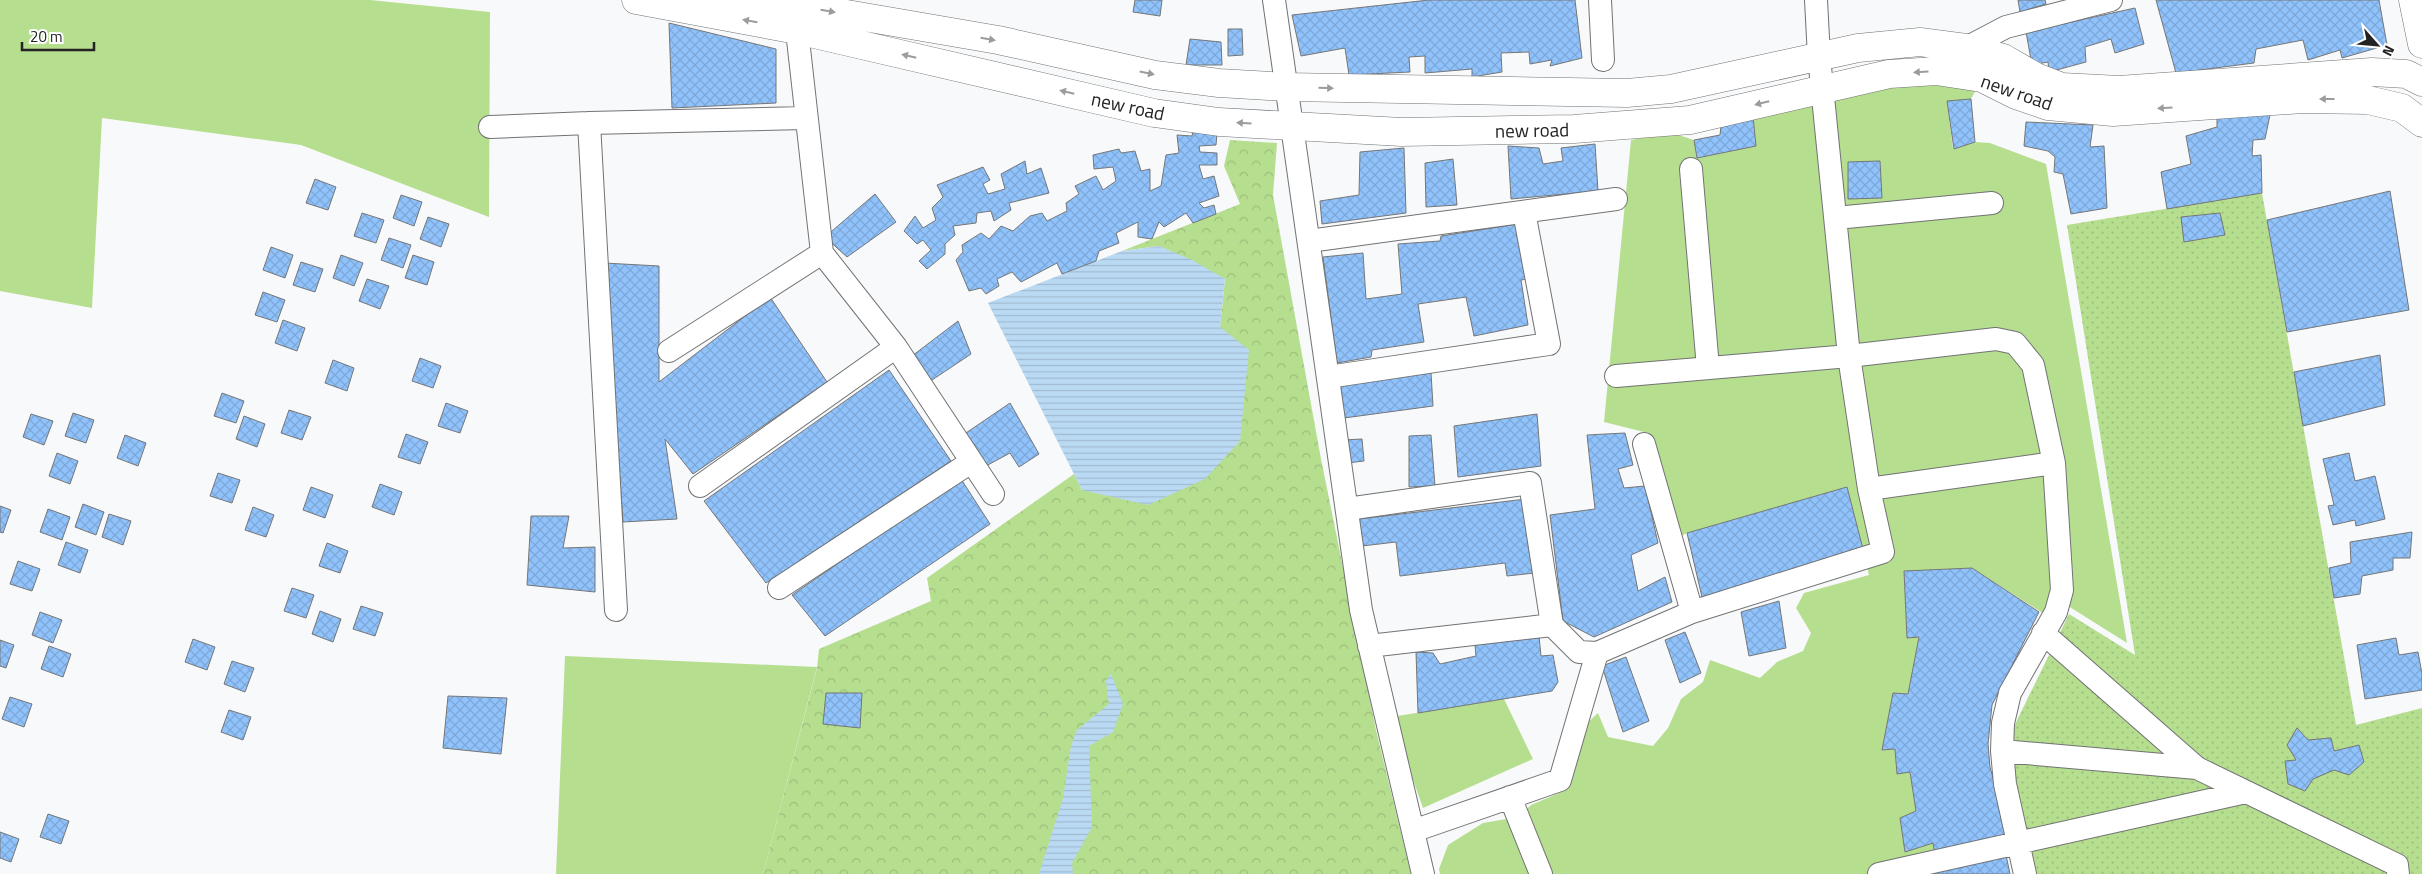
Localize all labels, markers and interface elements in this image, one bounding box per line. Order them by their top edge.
one-way arrow [820,7,836,15]
one-way arrow [742,17,758,25]
scale bar [22,20,95,52]
north arrow [2352,20,2402,70]
text: 20 m [30,25,63,48]
one-way arrow [980,35,996,43]
text: N [2377,42,2401,60]
one-way arrow [901,52,916,60]
street label: new road [1977,66,2057,117]
one-way arrow [1913,68,1929,76]
one-way arrow [1139,69,1154,77]
street label: new road [1089,84,1167,127]
one-way arrow [1318,84,1334,92]
one-way arrow [1059,88,1075,96]
one-way arrow [2319,95,2335,103]
one-way arrow [1755,99,1770,107]
one-way arrow [2156,105,2172,113]
street label: new road [1495,114,1569,145]
one-way arrow [1236,119,1252,127]

